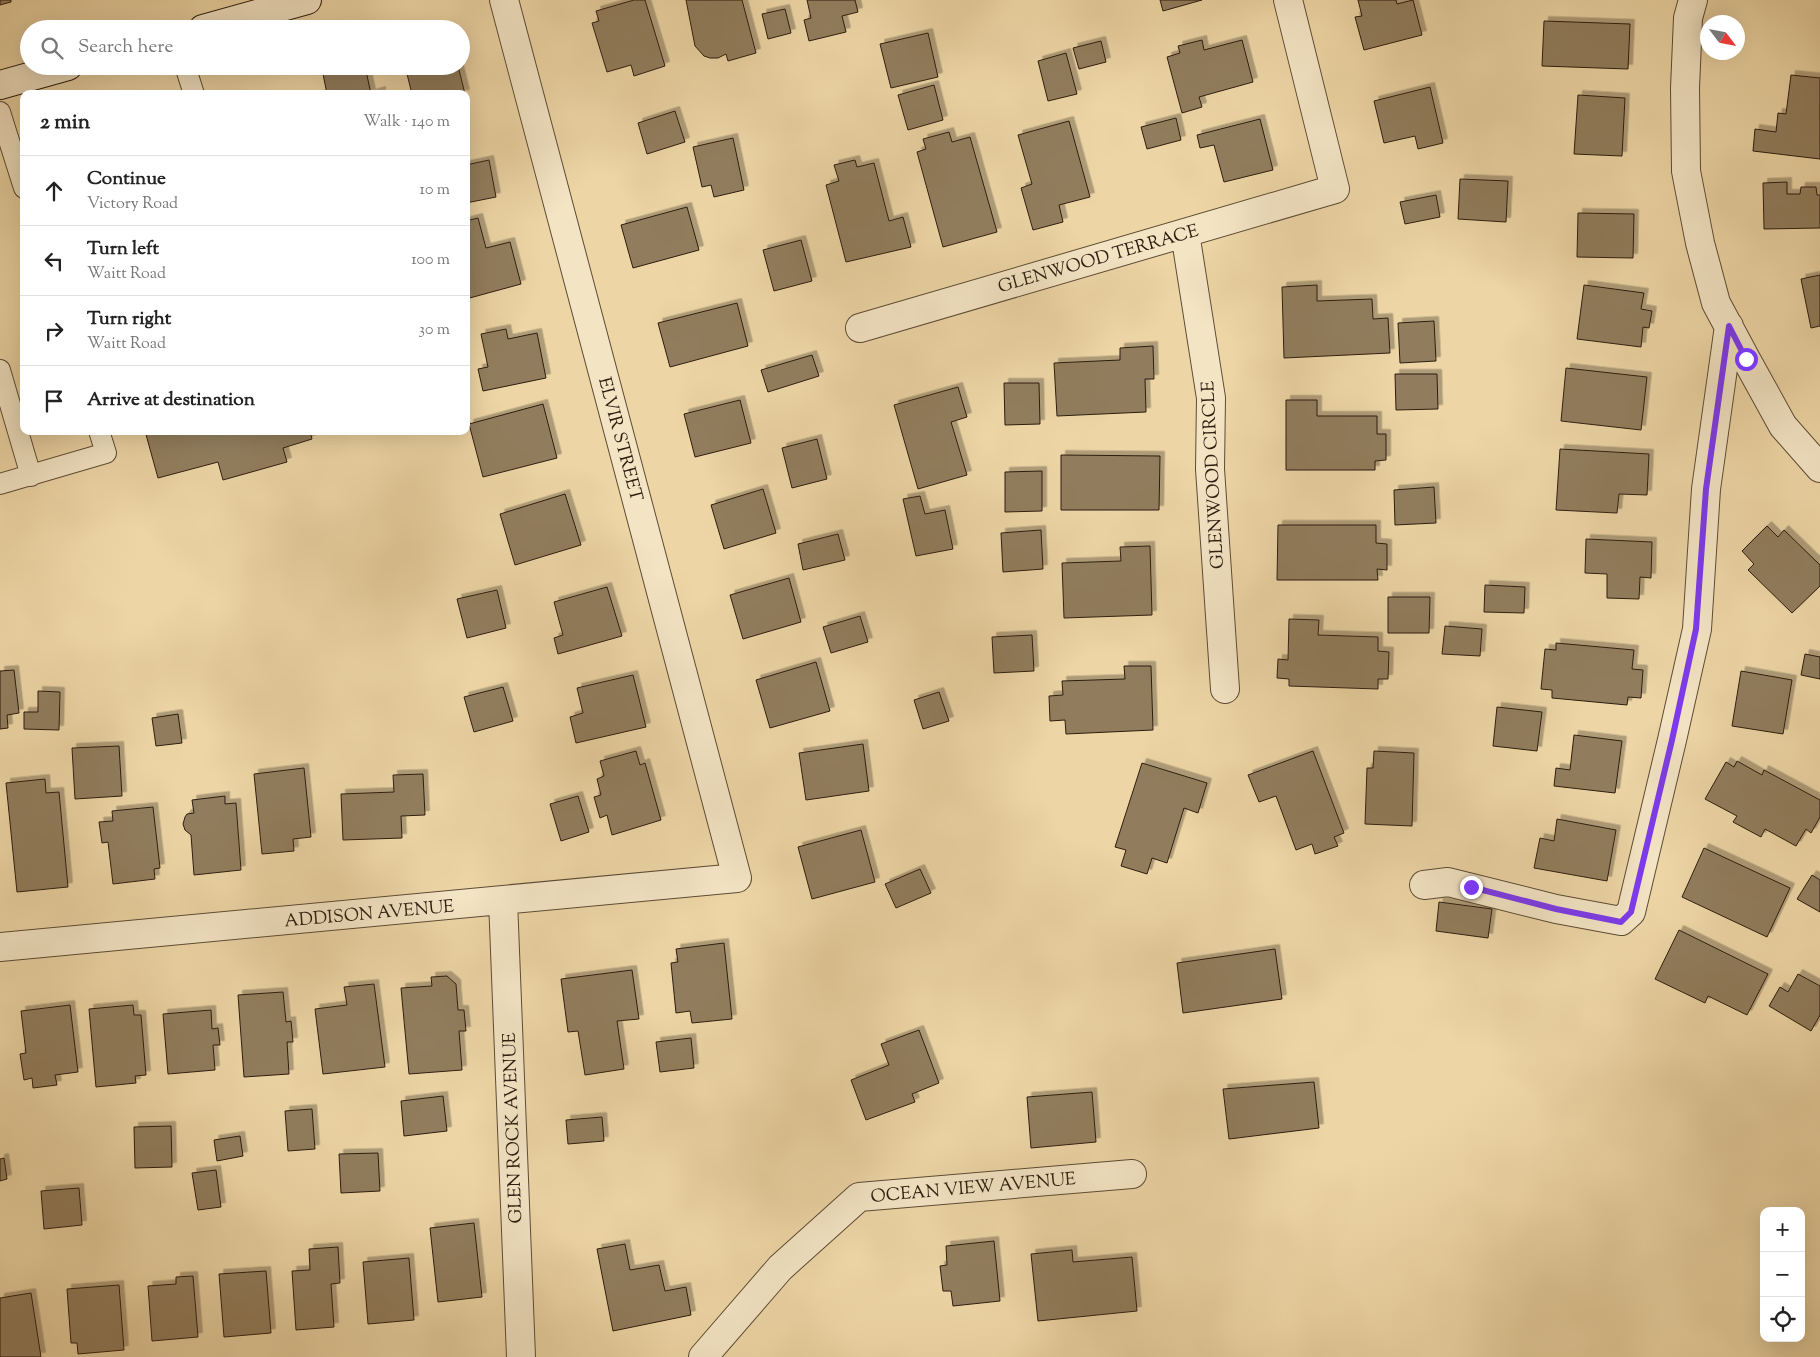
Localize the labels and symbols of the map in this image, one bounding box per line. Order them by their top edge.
north arrow [1700,15,1745,60]
street label: GLENWOOD TERRACE [995,219,1202,301]
route start [1735,348,1758,371]
street label: ELVIR STREET [590,375,648,505]
street label: GLENWOOD CIRCLE [1196,380,1232,570]
route end [1460,876,1483,899]
street label: ADDISON AVENUE [283,895,455,935]
street label: GLEN ROCK AVENUE [498,1032,530,1224]
street label: OCEAN VIEW AVENUE [869,1167,1077,1211]

